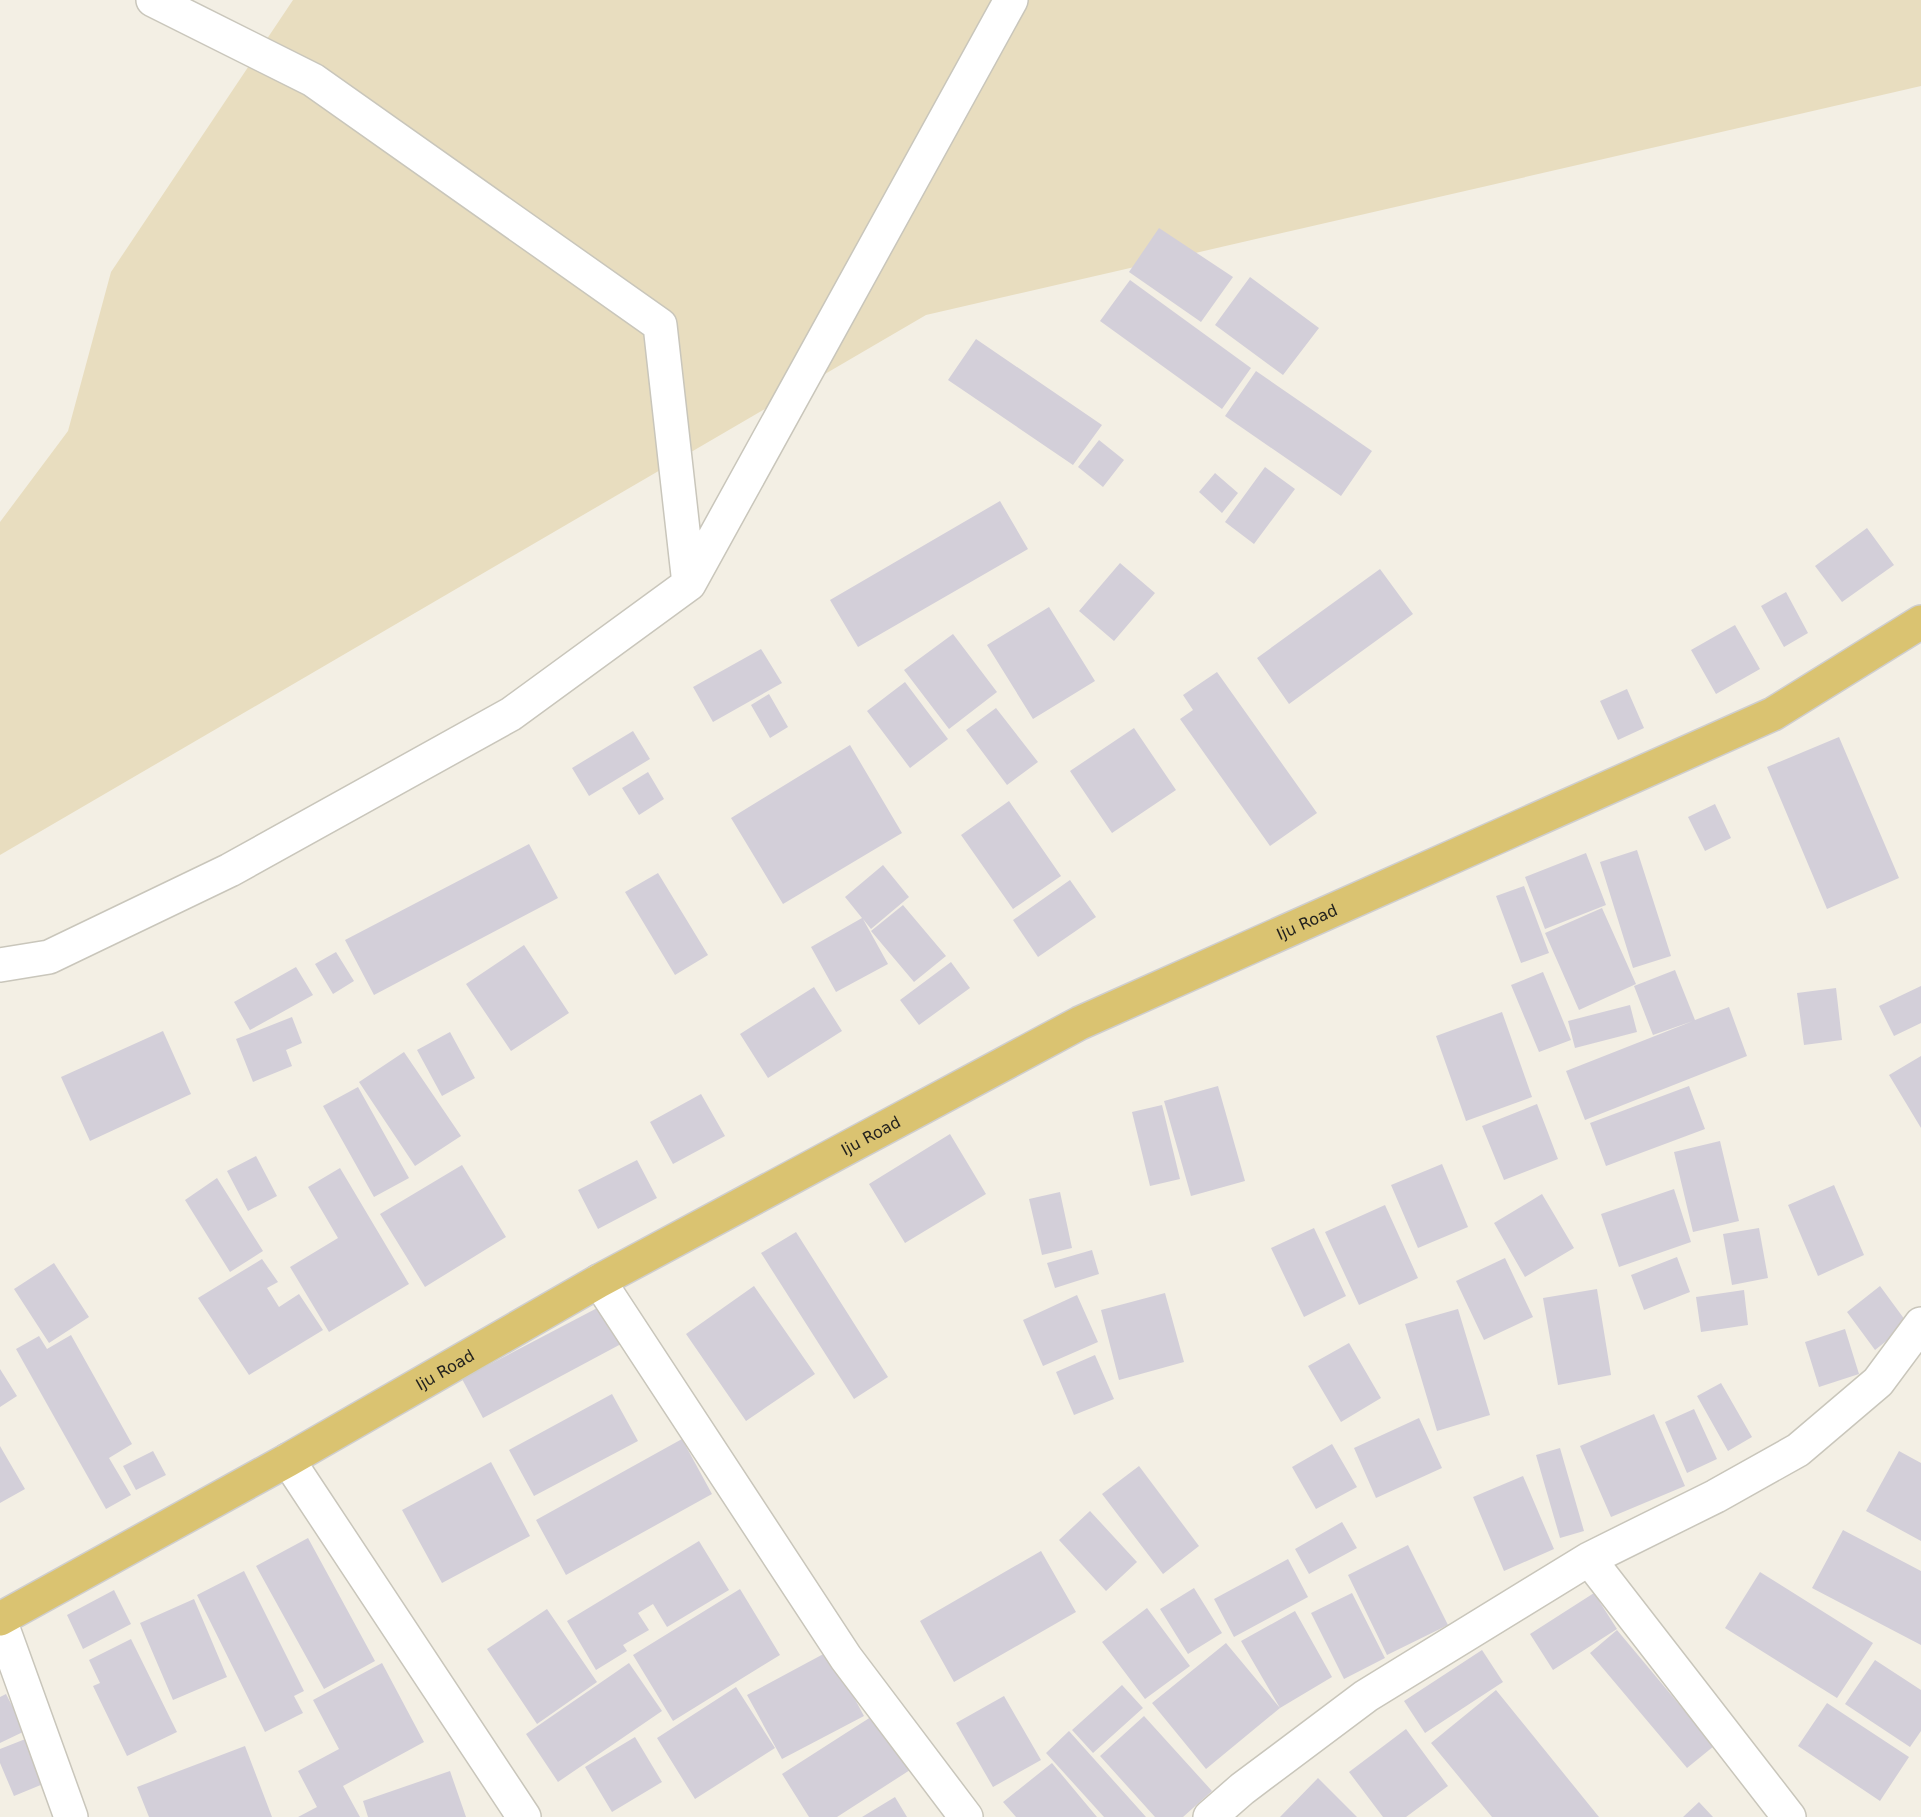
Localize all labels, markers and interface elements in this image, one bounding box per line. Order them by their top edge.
street label: Iju Road [1274,900,1340,944]
street label: Iju Road [838,1112,904,1159]
street label: Iju Road [412,1346,478,1394]

